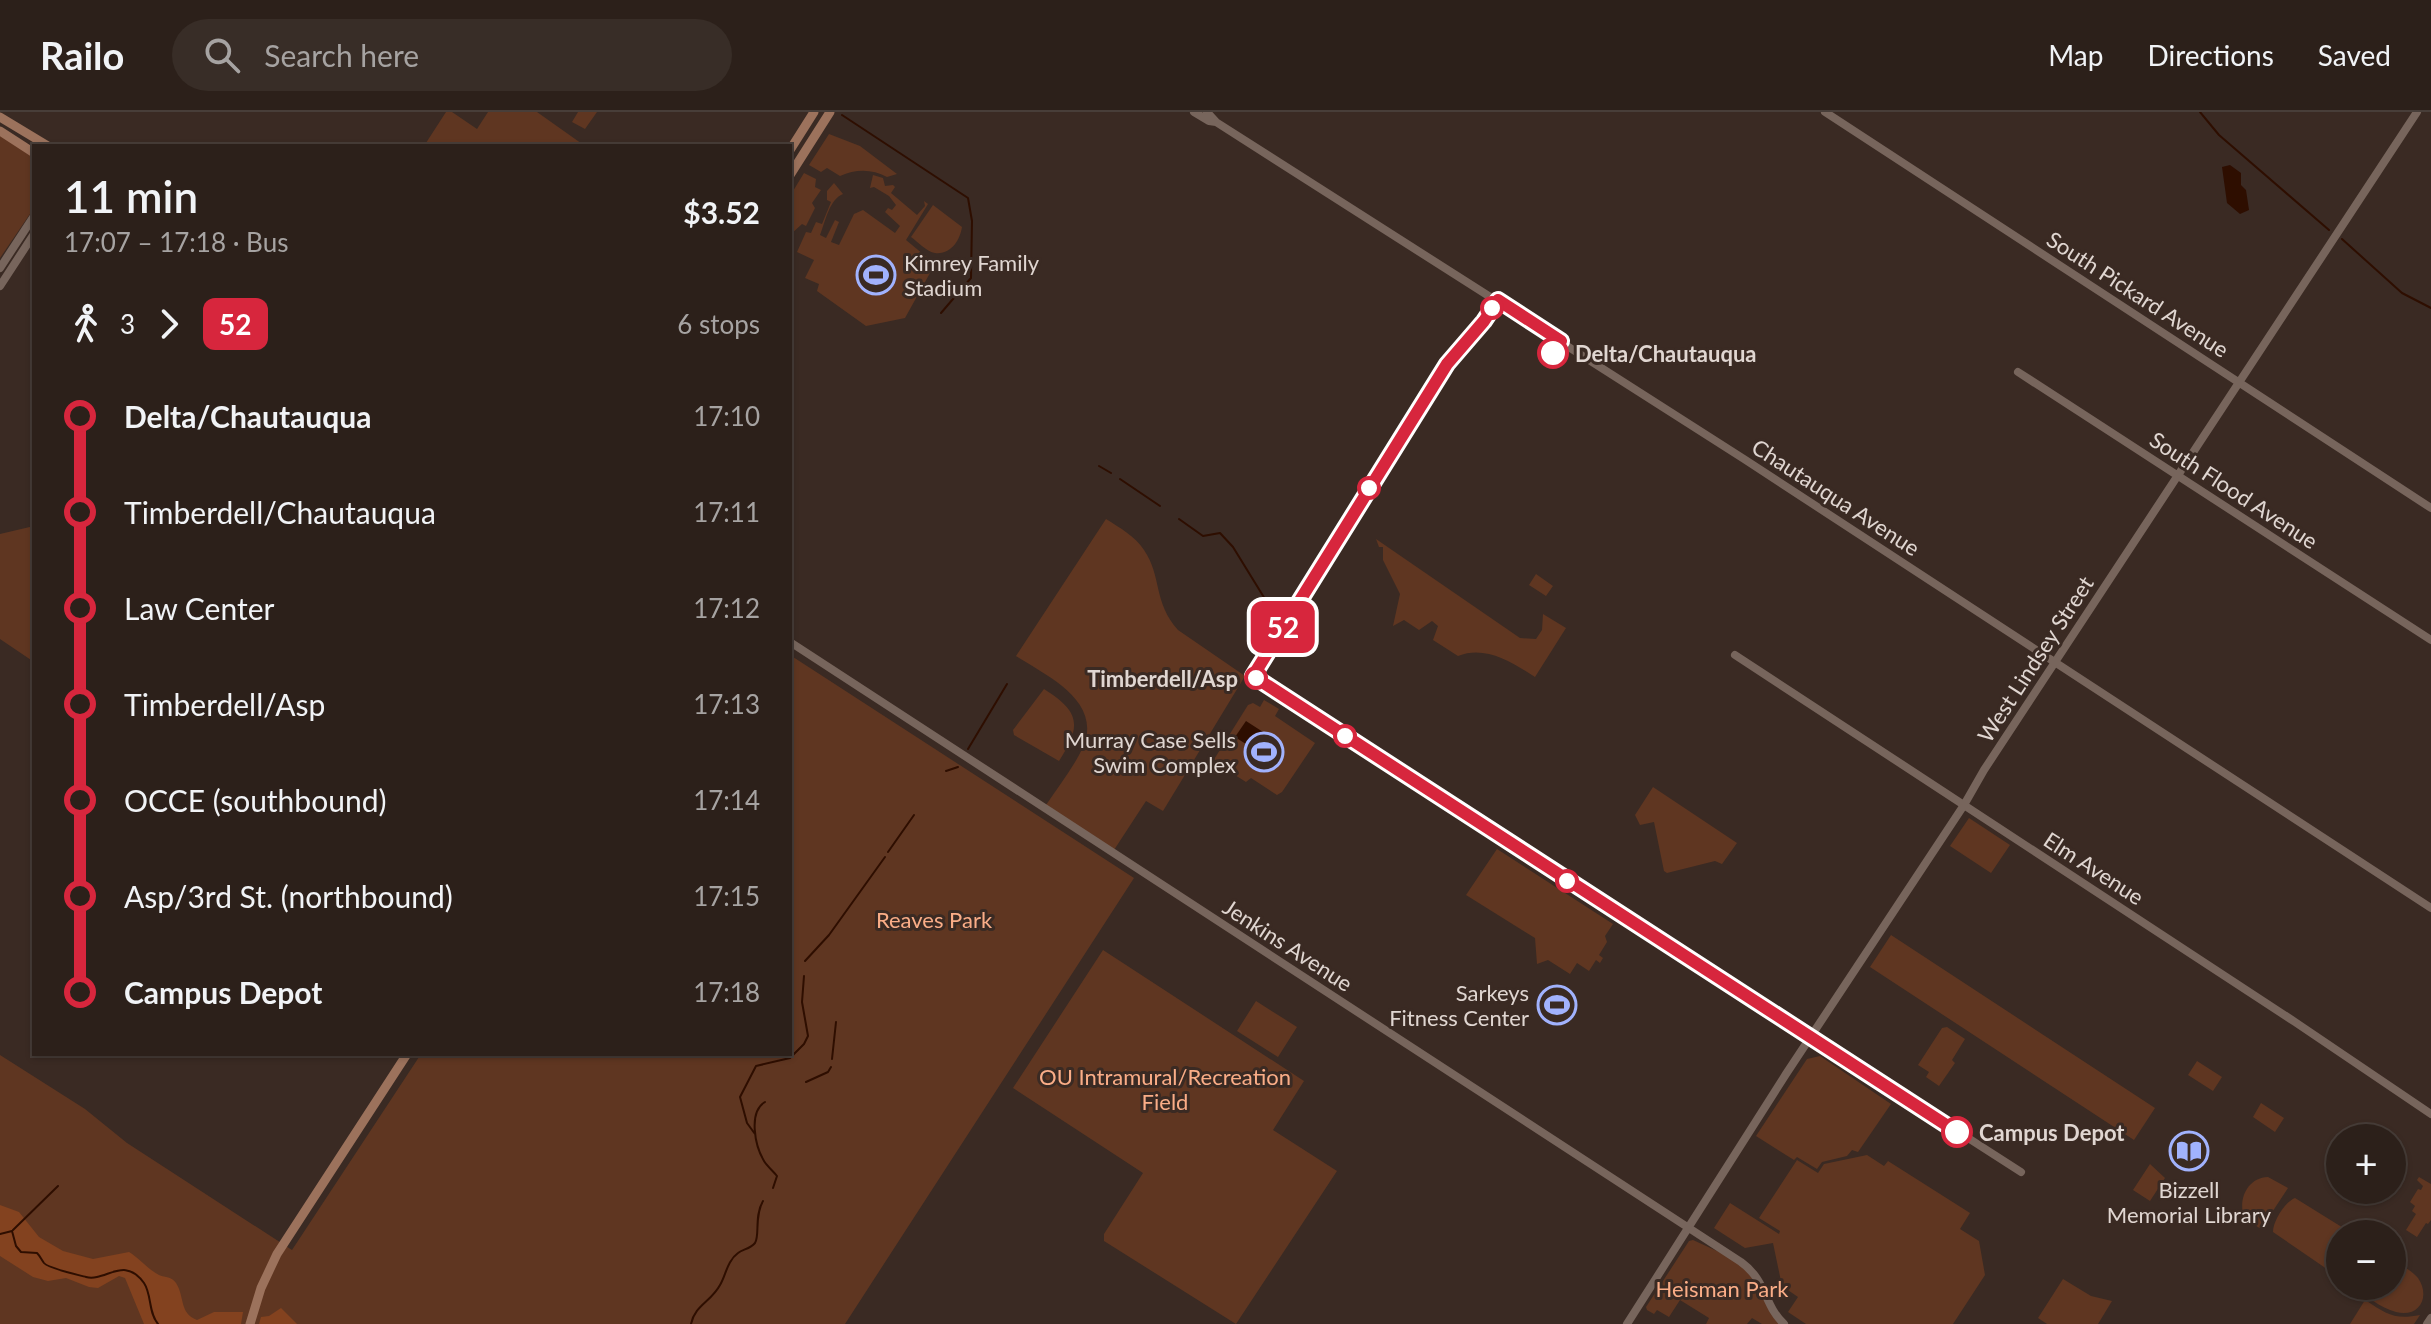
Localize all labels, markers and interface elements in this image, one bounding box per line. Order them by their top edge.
search box [172,19,732,91]
text: Railo [40,32,124,78]
icon: search [200,33,244,77]
text: Search here [264,37,419,73]
text: Map [2048,38,2103,72]
text: Directions [2147,38,2274,72]
text: Saved [2318,38,2391,72]
text: 11 min [64,170,198,222]
text: $3.52 [683,194,760,230]
street label: South Pickard Avenue [2042,225,2234,363]
text: 17:07 – 17:18 · Bus [64,226,288,258]
place label: Kimrey Family Stadium [904,249,1040,301]
sports icon: Kimrey Family Stadium [855,254,897,296]
unlabelled marker [1481,297,1503,319]
icon: walk [64,302,108,346]
icon: forward [147,302,191,346]
text: 52 [219,307,252,341]
text: 3 [120,308,135,340]
text: 6 stops [677,308,760,340]
marker: Delta/Chautauqua [1538,338,1568,368]
place label: Delta/Chautauqua [1575,340,1756,367]
text: Delta/Chautauqua [124,398,371,434]
text: 17:10 [693,400,760,432]
street label: South Flood Avenue [2145,426,2323,554]
street label: Chautauqua Avenue [1747,433,1925,561]
unlabelled marker [1358,477,1380,499]
text: Timberdell/Chautauqua [124,494,436,530]
text: 17:11 [693,496,760,528]
street label: West Lindsey Street [1971,571,2099,747]
text: Law Center [124,590,274,626]
text: 17:12 [693,592,760,624]
line badge: 52 [1247,601,1319,653]
text: 52 [1267,610,1299,644]
place label: Timberdell/Asp [1087,665,1238,692]
marker: Timberdell/Asp [1245,667,1267,689]
text: Timberdell/Asp [124,686,325,722]
text: 17:13 [693,688,760,720]
unlabelled marker [1334,725,1356,747]
place label: Murray Case Sells Swim Complex [1065,726,1236,778]
sports icon: Murray Case Sells Swim Complex [1243,731,1285,773]
text: OCCE (southbound) [124,782,386,818]
text: 17:14 [693,784,760,816]
street label: Elm Avenue [2039,826,2149,910]
unlabelled marker [1556,870,1578,892]
text: Asp/3rd St. (northbound) [124,878,453,914]
text: 17:15 [693,880,760,912]
street label: Jenkins Avenue [1218,893,1358,997]
park label: Reaves Park [876,906,993,933]
text: Campus Depot [124,974,322,1010]
text: 17:18 [693,976,760,1008]
place label: Sarkeys Fitness Center [1389,979,1529,1031]
sports icon: Sarkeys Fitness Center [1536,984,1578,1026]
park label: OU Intramural/Recreation Field [1039,1063,1291,1115]
marker: Campus Depot [1942,1117,1972,1147]
place label: Campus Depot [1979,1119,2125,1146]
map controls [2326,1124,2406,1300]
button: + [2326,1124,2406,1204]
library icon: Bizzell Memorial Library [2168,1130,2210,1172]
place label: Bizzell Memorial Library [2107,1176,2272,1228]
button: − [2326,1220,2406,1300]
park label: Heisman Park [1656,1275,1789,1302]

